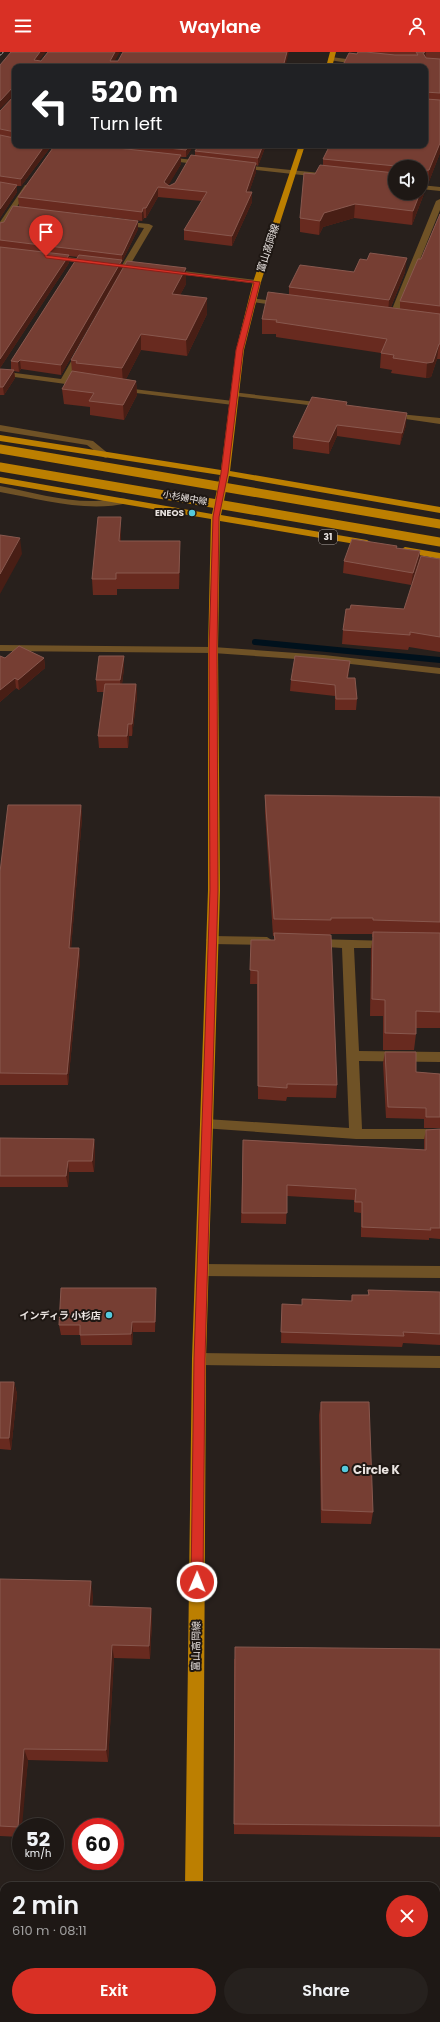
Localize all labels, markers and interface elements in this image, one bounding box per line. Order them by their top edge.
text: Waylane [179,14,261,39]
icon: menu [12,15,34,37]
icon: person [406,15,428,37]
text: 520 m [90,73,178,112]
icon: left [24,80,76,132]
text: Turn left [90,111,162,136]
map controls [388,160,428,200]
button: sound [388,160,428,200]
pin [29,215,63,256]
icon: arrive [35,221,57,243]
street label: 富山高岡線 [253,222,283,274]
street label: 小杉婦中線 [162,488,209,508]
place label: ENEOS [155,507,184,519]
marker: ENEOS [187,508,197,518]
road number: 31 [319,530,337,544]
place label: インディラ 小杉店 [20,1308,101,1323]
marker: インディラ 小杉店 [104,1310,114,1320]
place label: Circle K [353,1461,401,1478]
marker: Circle K [340,1464,350,1474]
position arrow [176,1561,218,1603]
street label: 富山高岡線 [188,1621,204,1671]
speed limit sign: 60 [72,1818,124,1870]
text: 52 [26,1825,50,1853]
text: km/h [25,1846,51,1861]
text: 2 min [12,1889,79,1922]
button: close [386,1895,428,1937]
text: 610 m · 08:11 [12,1921,87,1940]
button: Exit [12,1968,216,2014]
button: Share [224,1968,428,2014]

